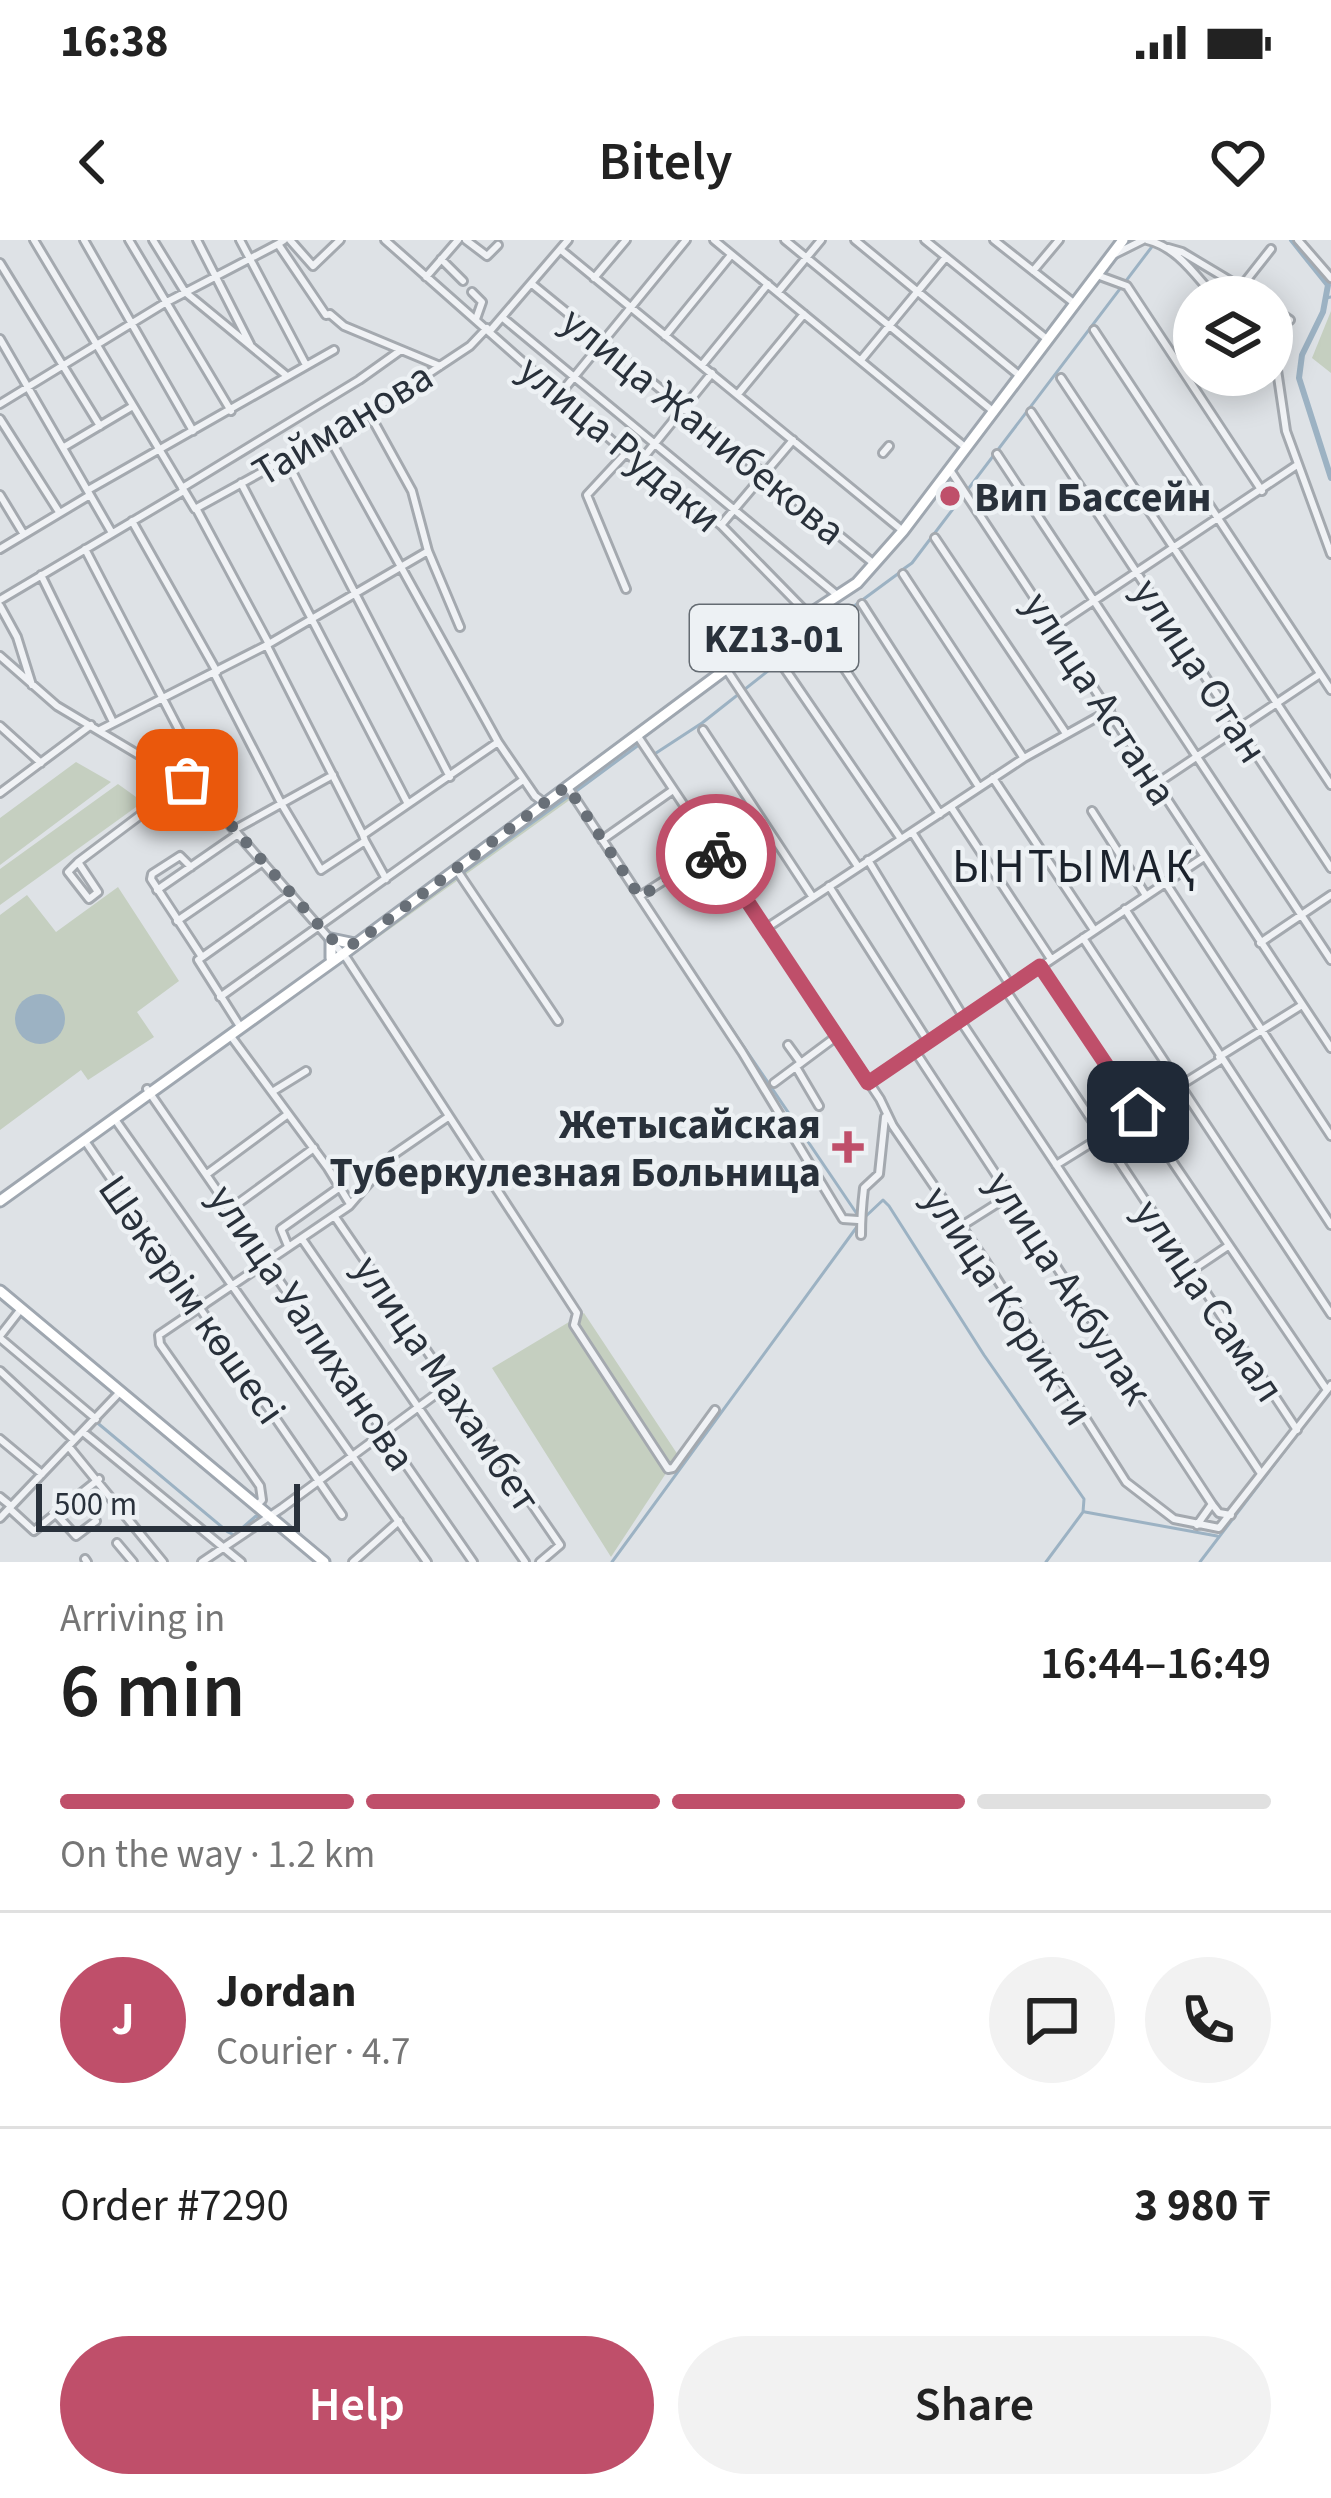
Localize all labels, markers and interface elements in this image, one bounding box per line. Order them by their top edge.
text: 16:38 [60,10,169,74]
text: Bitely [599,124,732,201]
icon: back [60,129,126,195]
icon: heart [1205,129,1271,195]
map controls [1173,276,1293,396]
button: layers [1173,276,1293,396]
street label: улица Жанибекова [548,293,858,560]
street label: улица Рудаки [505,341,735,548]
street label: Тайманова [241,347,445,502]
place label: Вип Бассейн [974,468,1211,528]
marker: Вип Бассейн [937,483,963,509]
street label: улица Отан [1117,567,1282,775]
street label: улица Астана [1008,580,1191,818]
road number: KZ13-01 [690,605,858,671]
pin [136,729,238,831]
icon: bag [154,747,220,813]
courier [656,794,776,914]
icon: bike [683,821,749,887]
district label: ЫНТЫМАҚ [952,833,1198,901]
pin [1087,1061,1189,1163]
icon: home [1105,1079,1171,1145]
place label: Жетысайская Туберкулезная Больница [330,1095,821,1203]
marker: Жетысайская Туберкулезная Больница [832,1131,864,1163]
street label: улица Акбулак [970,1159,1167,1417]
street label: Шәкәрім көшесі [83,1163,300,1437]
street label: улица Уалиханова [193,1173,430,1484]
street label: улица Корикти [907,1174,1107,1438]
street label: улица Самал [1118,1187,1299,1415]
street label: улица Махамбет [338,1243,555,1525]
scale bar [36,1478,300,1531]
text: 500 m [54,1481,137,1528]
text: Arriving in [60,1591,225,1647]
text: 16:44–16:49 [1040,1632,1271,1696]
text: 6 min [60,1636,245,1747]
text: On the way · 1.2 km [60,1827,375,1883]
button: chat [989,1957,1115,2083]
button: phone [1145,1957,1271,2083]
text: Jordan [216,1960,357,2024]
text: J [112,1988,134,2052]
text: Courier · 4.7 [216,2024,410,2080]
text: Order #7290 [60,2174,289,2238]
text: 3 980 ₸ [1134,2174,1271,2238]
button: Help [60,2336,654,2474]
button: Share [678,2336,1271,2474]

